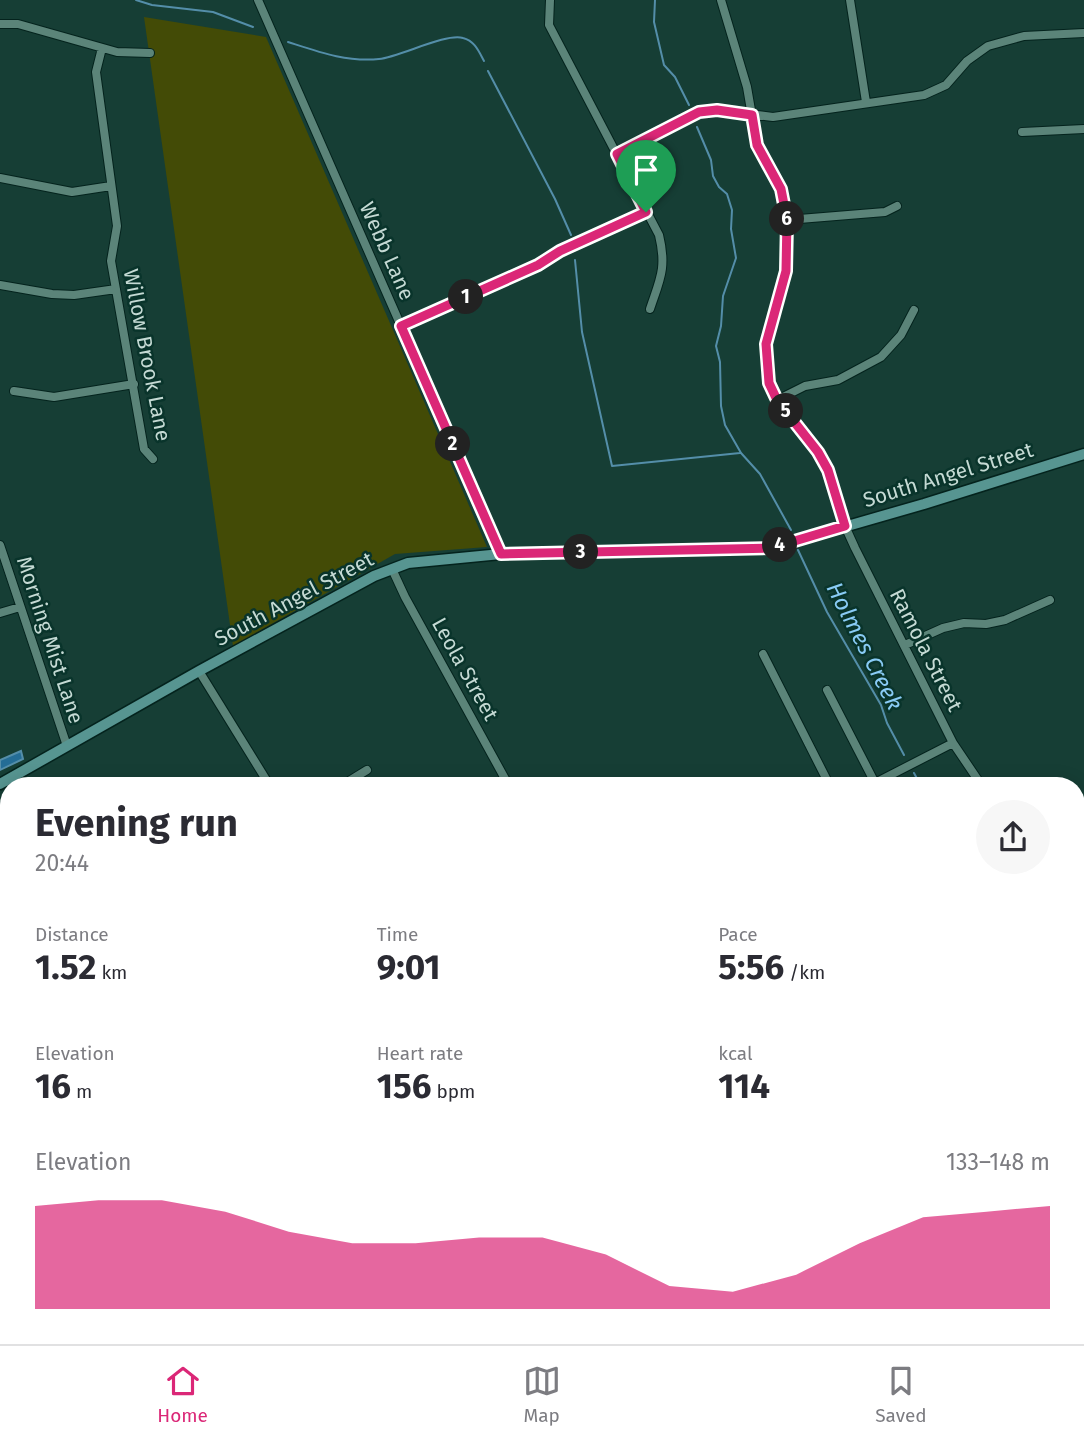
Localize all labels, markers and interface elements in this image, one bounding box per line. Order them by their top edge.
pin [616,140,676,212]
icon: arrive [627,151,665,189]
street label: Webb Lane [354,198,420,304]
pin: 6 [770,202,804,236]
text: 6 [781,207,792,230]
street label: Willow Brook Lane [118,267,176,443]
pin: 1 [448,280,484,314]
text: 1 [461,285,470,308]
pin: 5 [768,394,804,428]
text: 5 [780,399,791,422]
pin: 2 [435,426,470,462]
text: 2 [448,432,457,455]
street label: South Angel Street [860,437,1037,513]
pin: 4 [762,528,798,562]
text: 4 [774,533,785,556]
pin: 3 [564,534,598,570]
text: 3 [576,540,585,563]
street label: South Angel Street [210,546,378,652]
street label: Morning Mist Lane [11,553,89,727]
water label: Holmes Creek [821,577,909,715]
street label: Ramola Street [884,584,968,716]
street label: Leola Street [426,613,504,725]
text: Evening run [35,800,238,846]
button: share [976,800,1050,874]
text: 20:44 [35,849,89,877]
text: Distance [35,923,109,946]
text: Time [377,923,418,946]
text: Pace [718,923,758,946]
text: 1.52 [35,946,96,988]
text: 9:01 [377,946,441,988]
text: 5:56 [718,946,784,988]
text: km [96,961,127,984]
text: /km [784,961,825,984]
text: Elevation [35,1042,115,1065]
text: Heart rate [377,1042,463,1065]
text: kcal [718,1042,753,1065]
text: 16 [35,1065,71,1107]
text: 156 [377,1065,431,1107]
text: 114 [718,1065,770,1107]
text: m [71,1080,92,1103]
text: bpm [431,1080,475,1103]
text: Elevation [35,1148,131,1176]
text: 133–148 m [946,1148,1050,1176]
tab: Home [157,1362,208,1427]
tab: Map [523,1362,561,1427]
tab: Saved [875,1362,927,1427]

